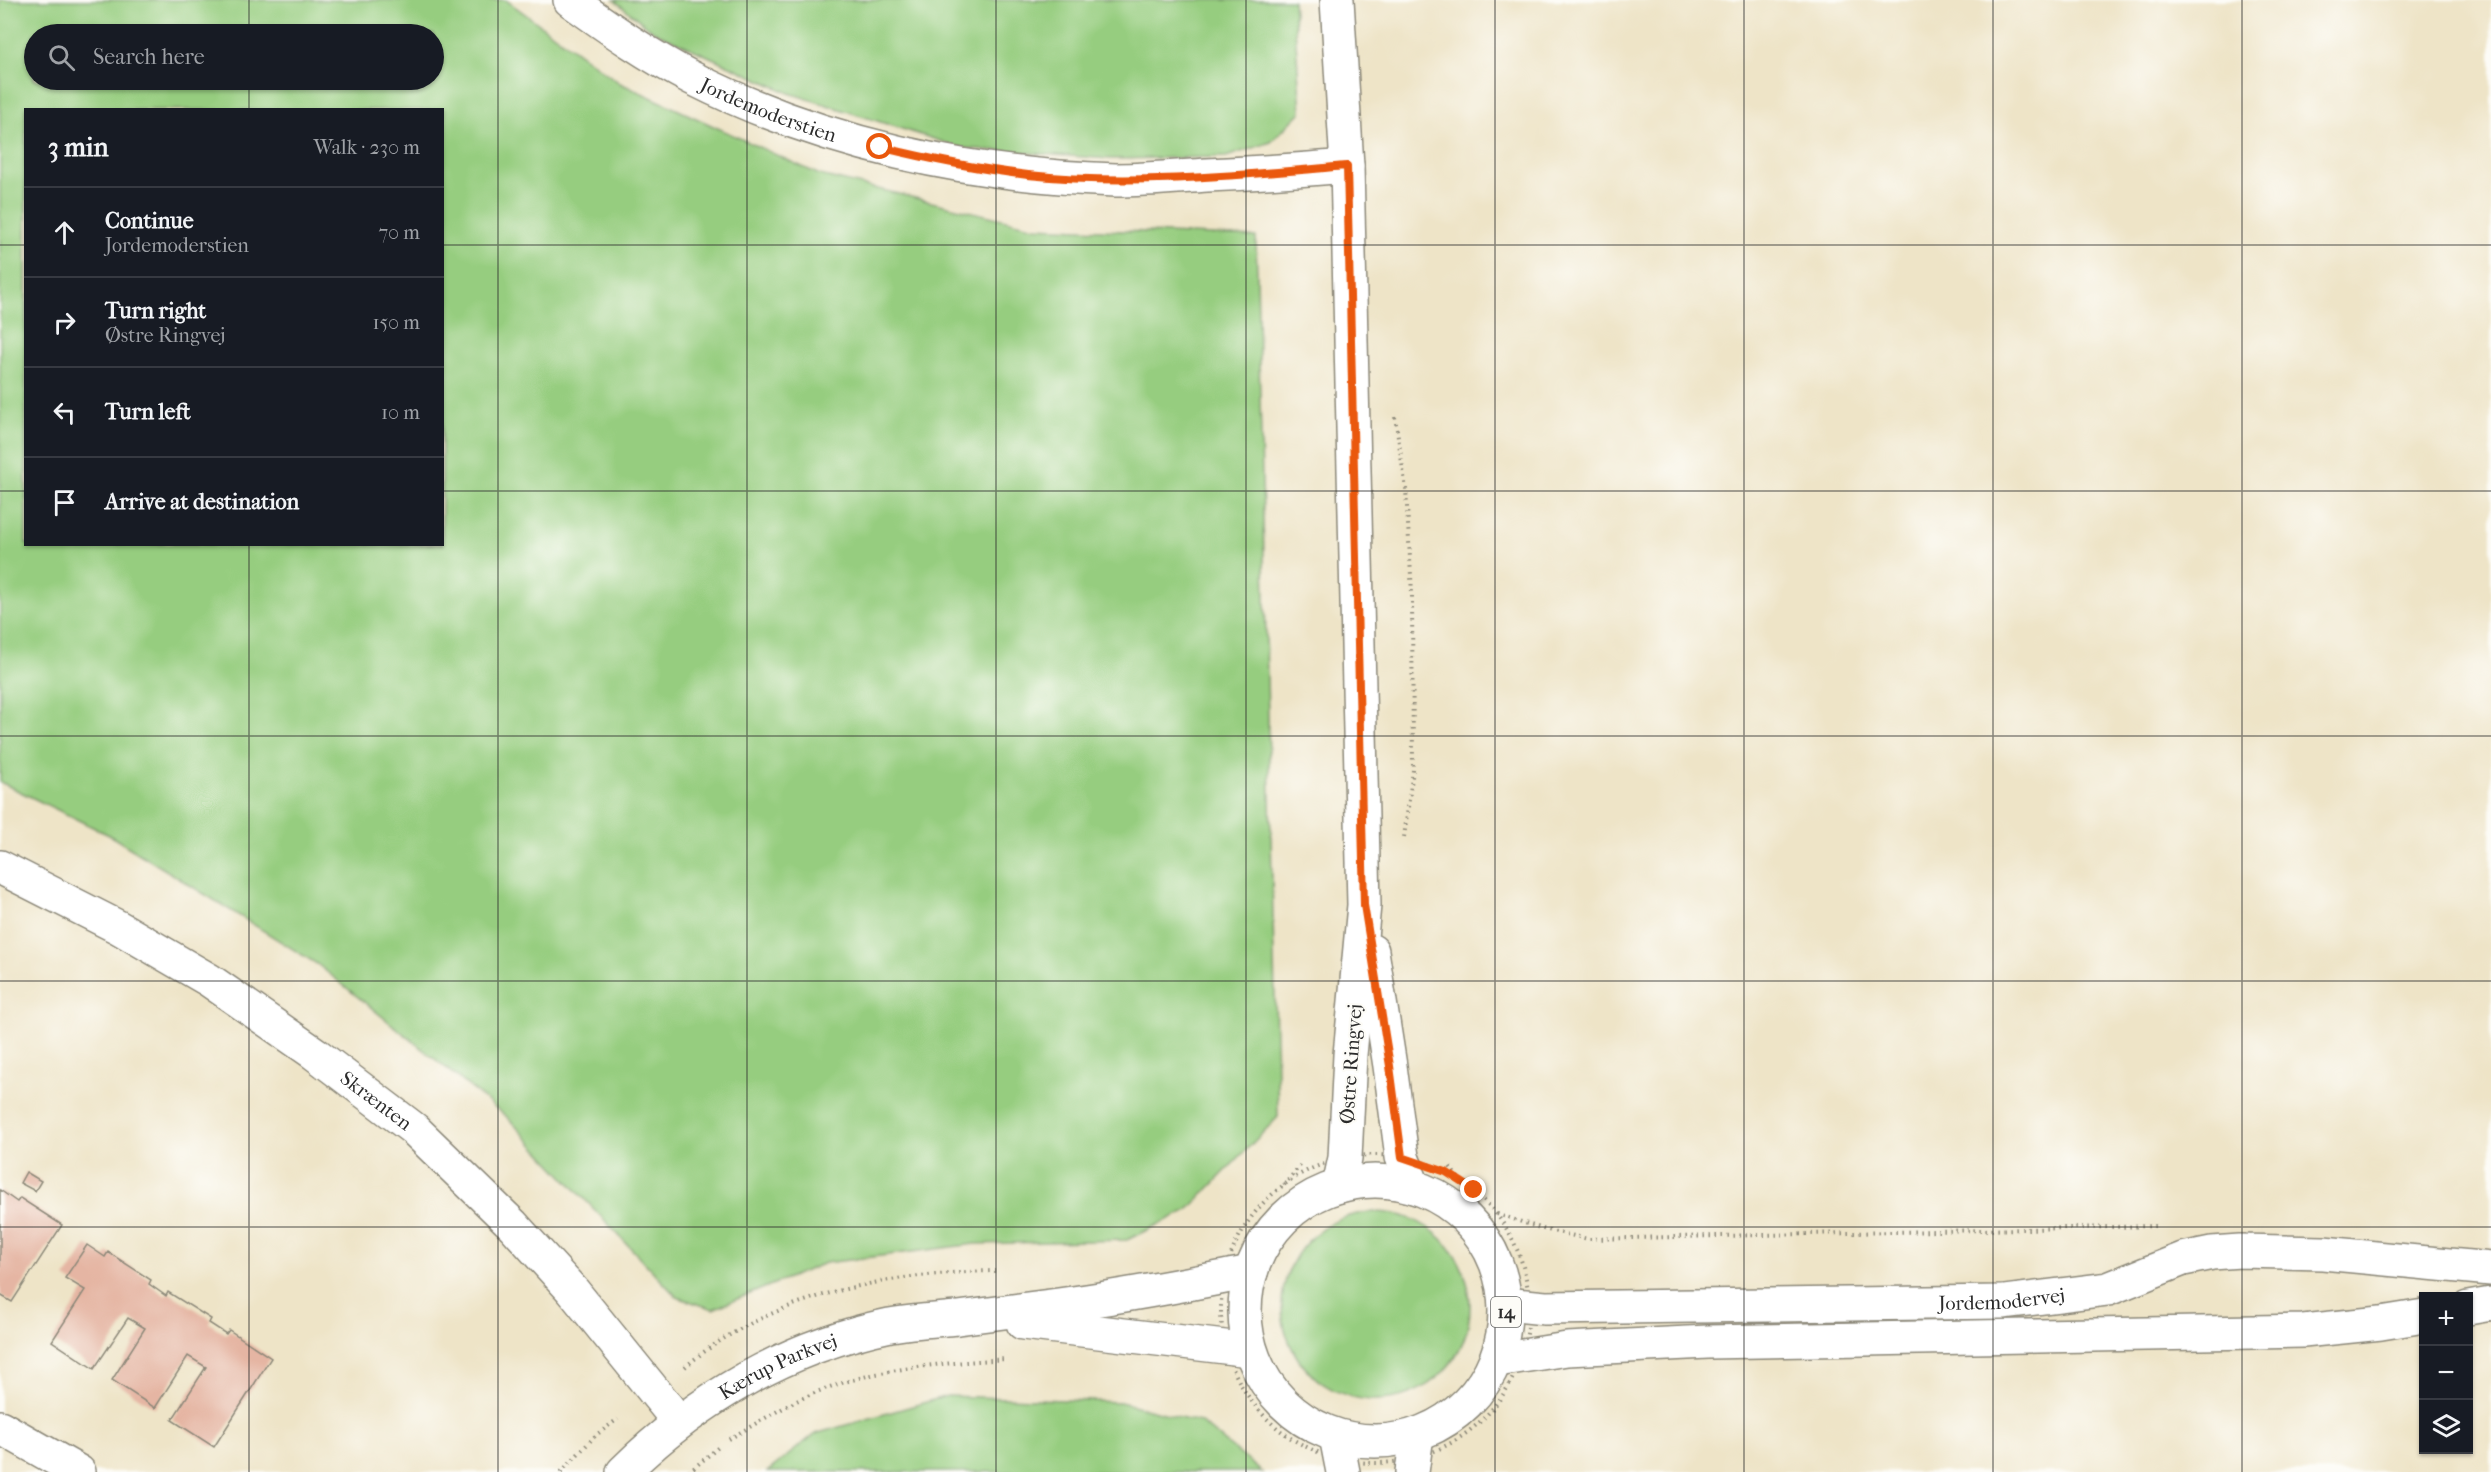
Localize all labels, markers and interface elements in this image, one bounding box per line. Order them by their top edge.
search box [24,24,444,90]
icon: search [45,41,78,74]
text: Search here [93,44,205,70]
street label: Jordemoderstien [695,72,840,147]
text: 3 min [48,132,109,163]
route start [866,133,892,159]
text: Walk · 230 m [314,136,420,159]
text: Continue [105,208,194,234]
icon: ahead [48,216,81,249]
text: 70 m [378,221,420,244]
text: Jordemoderstien [105,234,249,257]
text: Turn right [105,298,206,324]
icon: right [48,306,81,339]
text: 150 m [372,311,420,334]
text: Østre Ringvej [105,324,225,347]
icon: left [48,396,81,429]
text: Turn left [105,399,191,425]
text: 10 m [381,401,420,424]
icon: arrive [48,486,81,519]
text: Arrive at destination [105,489,299,515]
street label: Østre Ringvej [1335,1003,1367,1125]
street label: Skrænten [336,1066,417,1135]
route end [1460,1176,1486,1202]
street label: Jordemodervej [1936,1283,2066,1314]
map controls [2419,1292,2473,1454]
button: + [2419,1292,2473,1346]
road number: 14 [1491,1297,1521,1327]
street label: Kærup Parkvej [714,1328,840,1404]
button: − [2419,1346,2473,1400]
button: layers [2419,1400,2473,1454]

